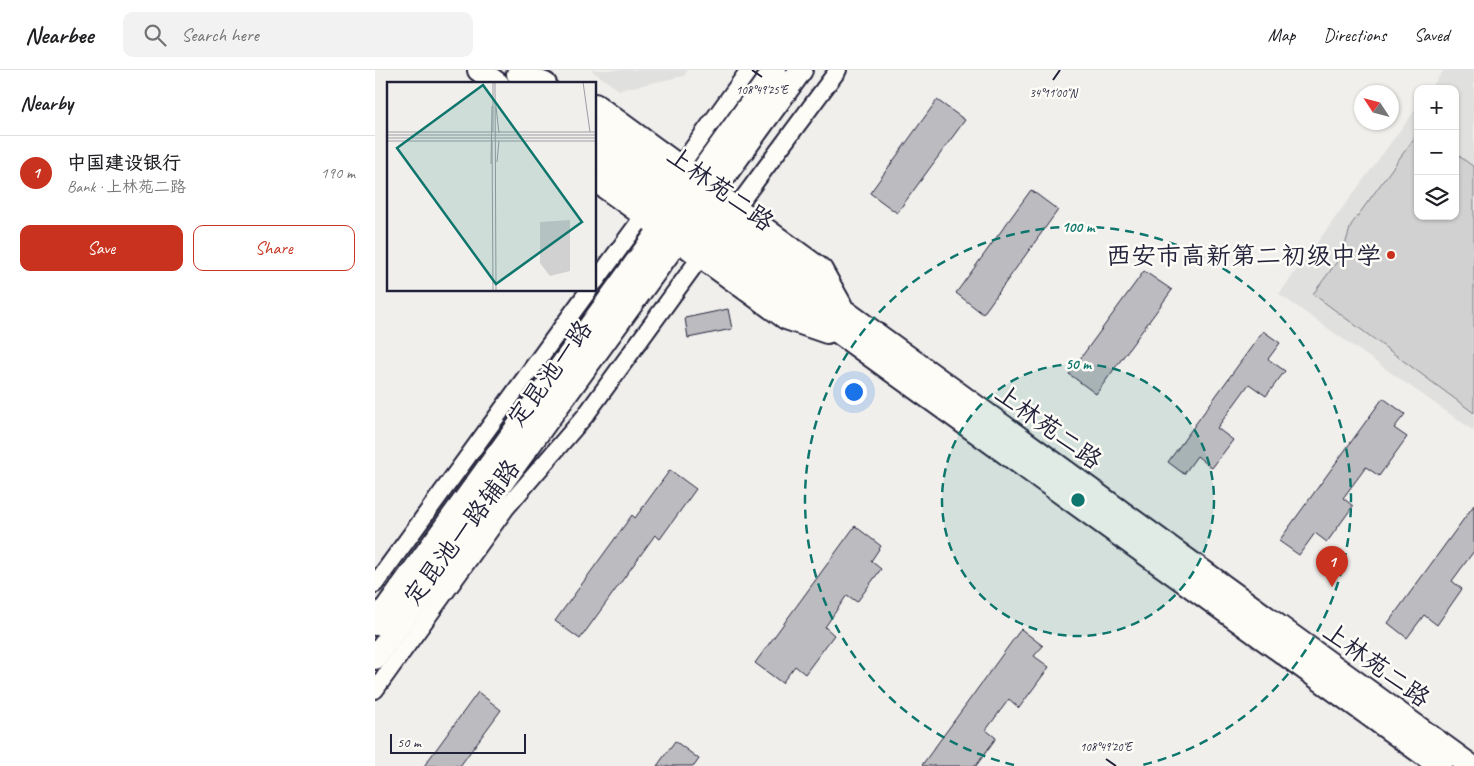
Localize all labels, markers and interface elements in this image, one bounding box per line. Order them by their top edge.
search box [123,12,473,57]
text: Nearbee [25,20,93,50]
icon: search [141,21,169,49]
text: Search here [181,23,259,47]
text: Map [1268,24,1295,46]
text: Directions [1323,24,1386,46]
text: Saved [1414,24,1449,46]
inset map [387,82,596,291]
text: 108°49'25"E [736,82,790,98]
text: 34°11'00"N [1029,85,1078,101]
north arrow [1354,85,1399,130]
map controls [1414,85,1459,220]
button: + [1414,85,1459,130]
text: Nearby [20,90,73,116]
button: − [1414,130,1459,175]
street label: 上林苑二路 [660,139,780,238]
text: 中国建设银行 [67,151,181,175]
text: 1 [32,163,40,183]
text: 190 m [321,163,355,183]
button: layers [1414,175,1459,220]
text: Bank · 上林苑二路 [67,177,186,197]
text: 100 m [1062,218,1096,237]
button: Save [20,225,183,271]
button: Share [193,225,355,271]
place label: 西安市高新第二初级中学 [1106,240,1381,272]
marker: 西安市高新第二初级中学 [1385,249,1397,261]
street label: 定昆池一路 [500,314,599,434]
text: 50 m [1065,355,1092,374]
street label: 上林苑二路 [988,377,1108,476]
your location [841,379,867,405]
street label: 定昆池一路辅路 [396,453,527,612]
centre of rings [1069,491,1087,509]
pin: 1 [1316,546,1348,587]
street label: 上林苑二路 [1316,615,1436,714]
scale bar [390,731,526,754]
text: 50 m [397,734,421,751]
text: 108°49'20"E [1080,739,1134,755]

